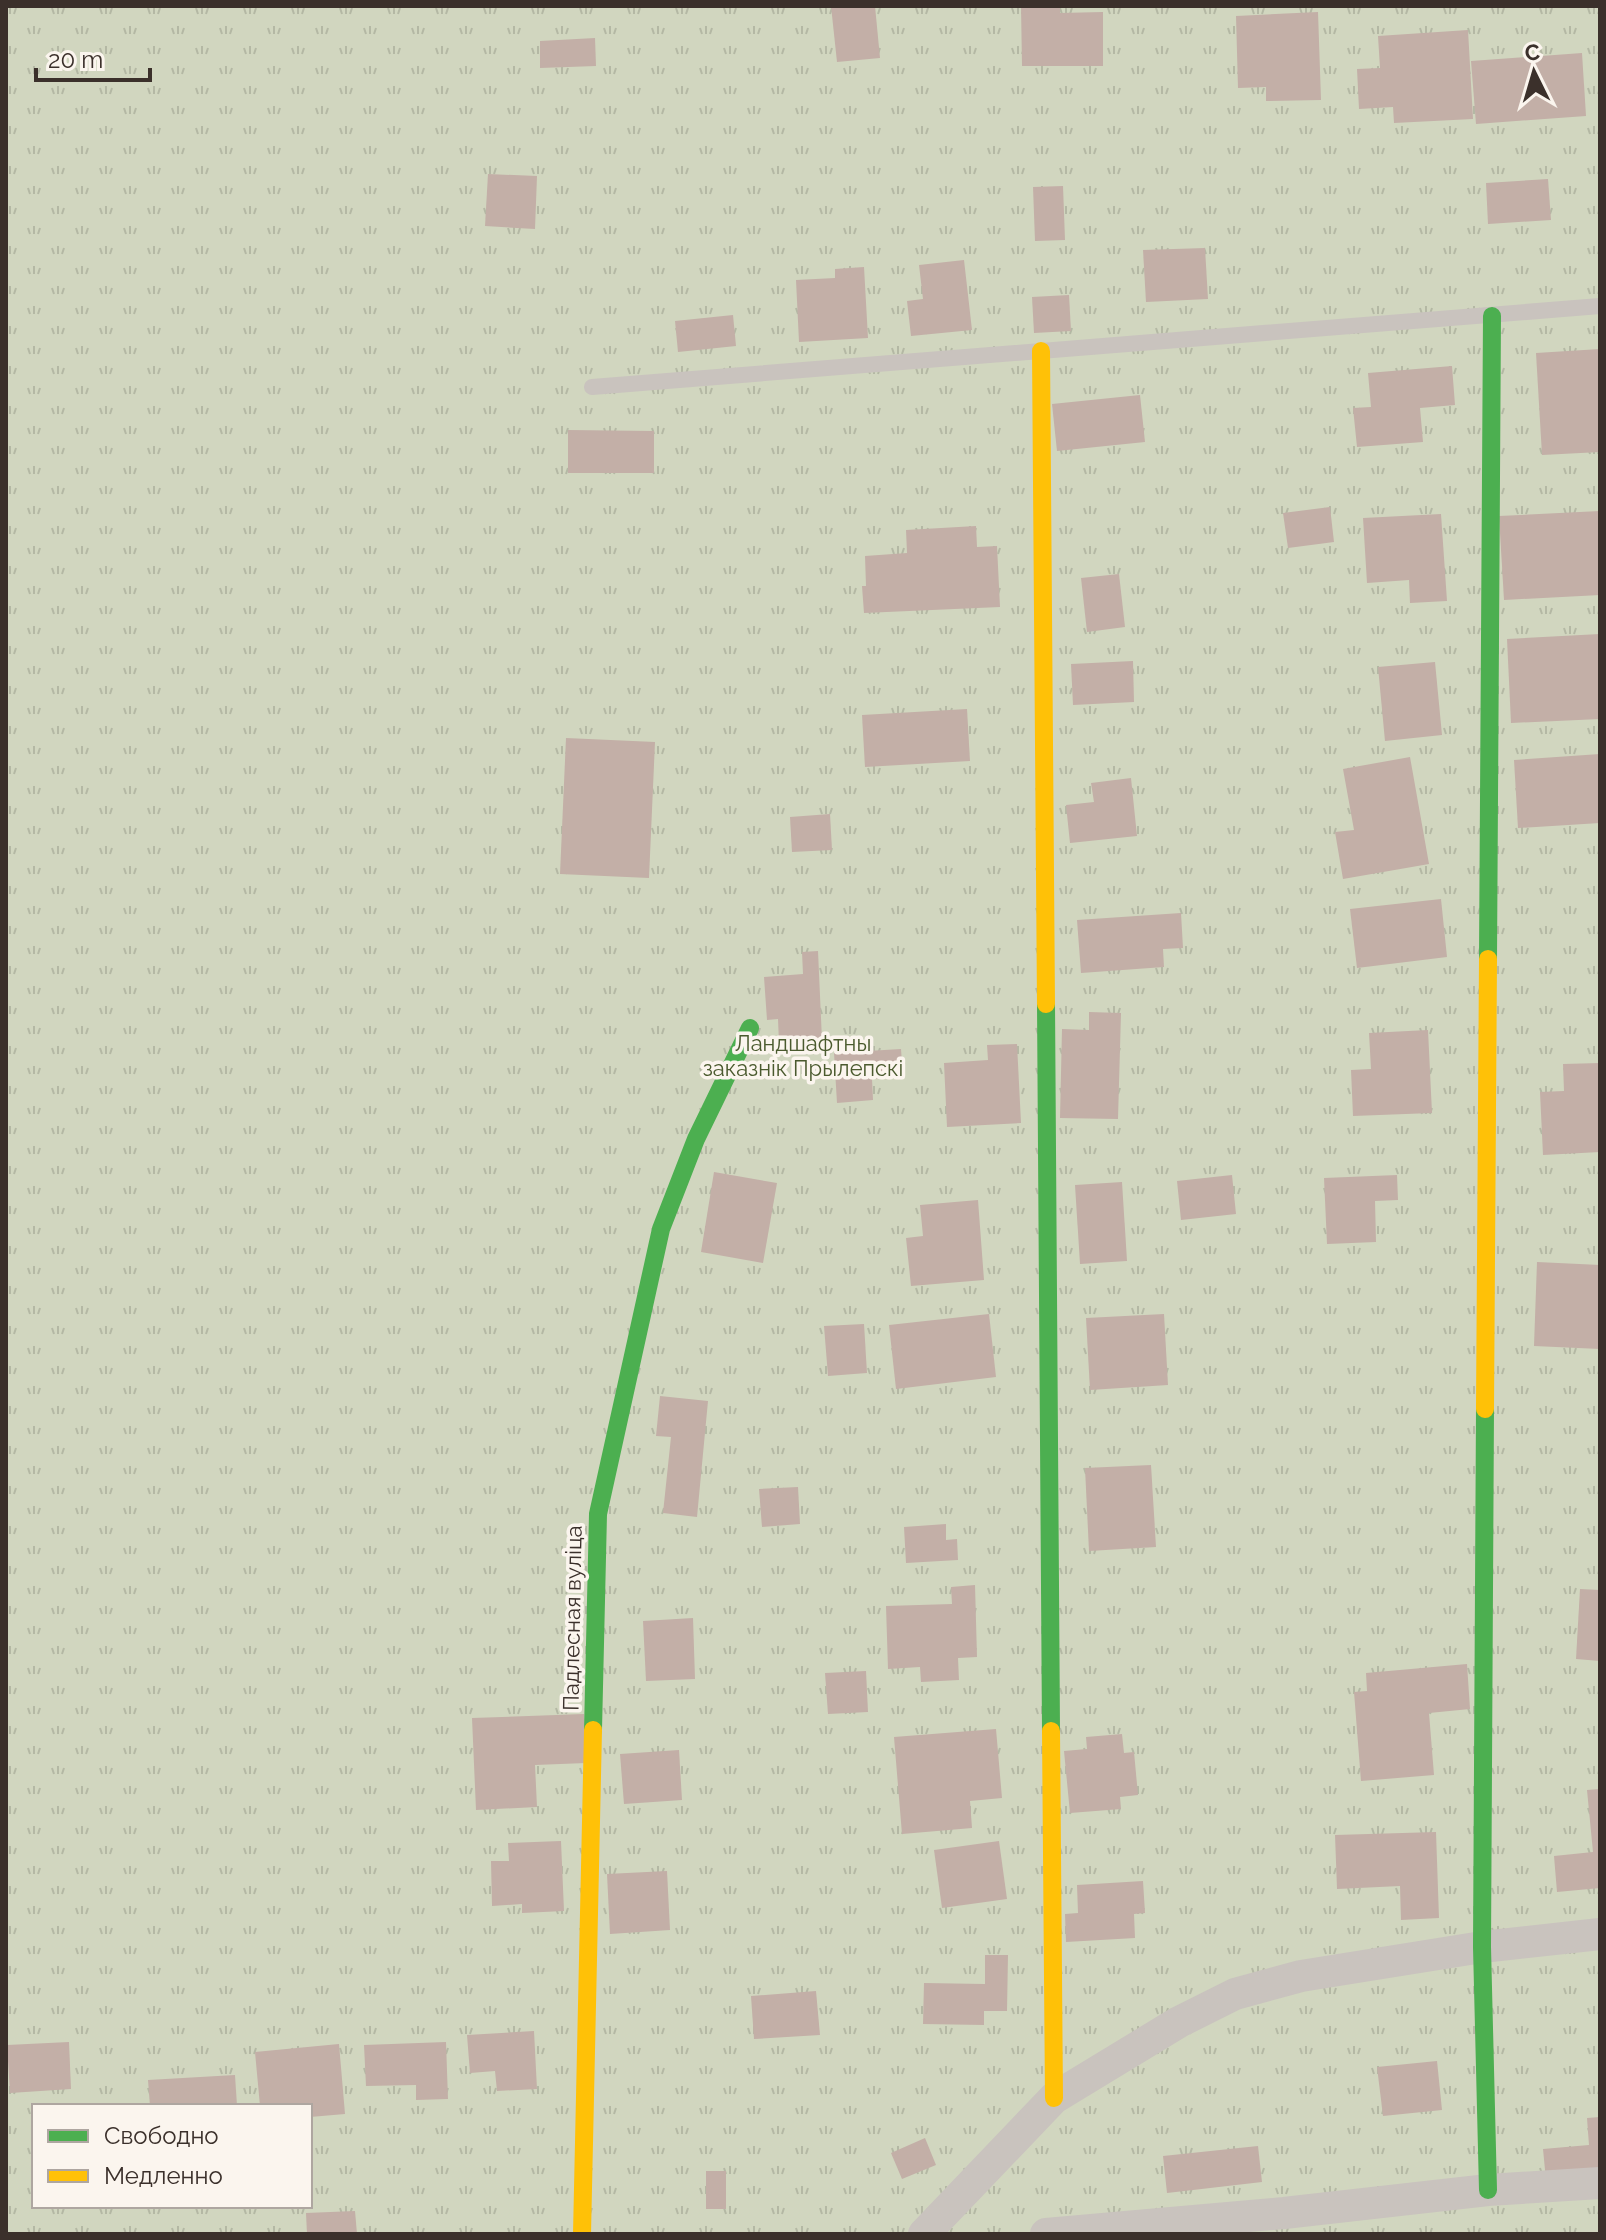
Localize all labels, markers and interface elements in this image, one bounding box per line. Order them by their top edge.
scale bar [36,32,150,82]
north arrow [1494,32,1574,112]
text: С [1524,38,1541,66]
text: 20 m [48,45,103,74]
park label: Ландшафтны заказнік Прылепскі [703,1030,903,1081]
street label: Падлесная вуліца [557,1525,587,1711]
legend [32,2104,312,2208]
text: Свободно [104,2121,219,2150]
text: Медленно [104,2161,223,2190]

